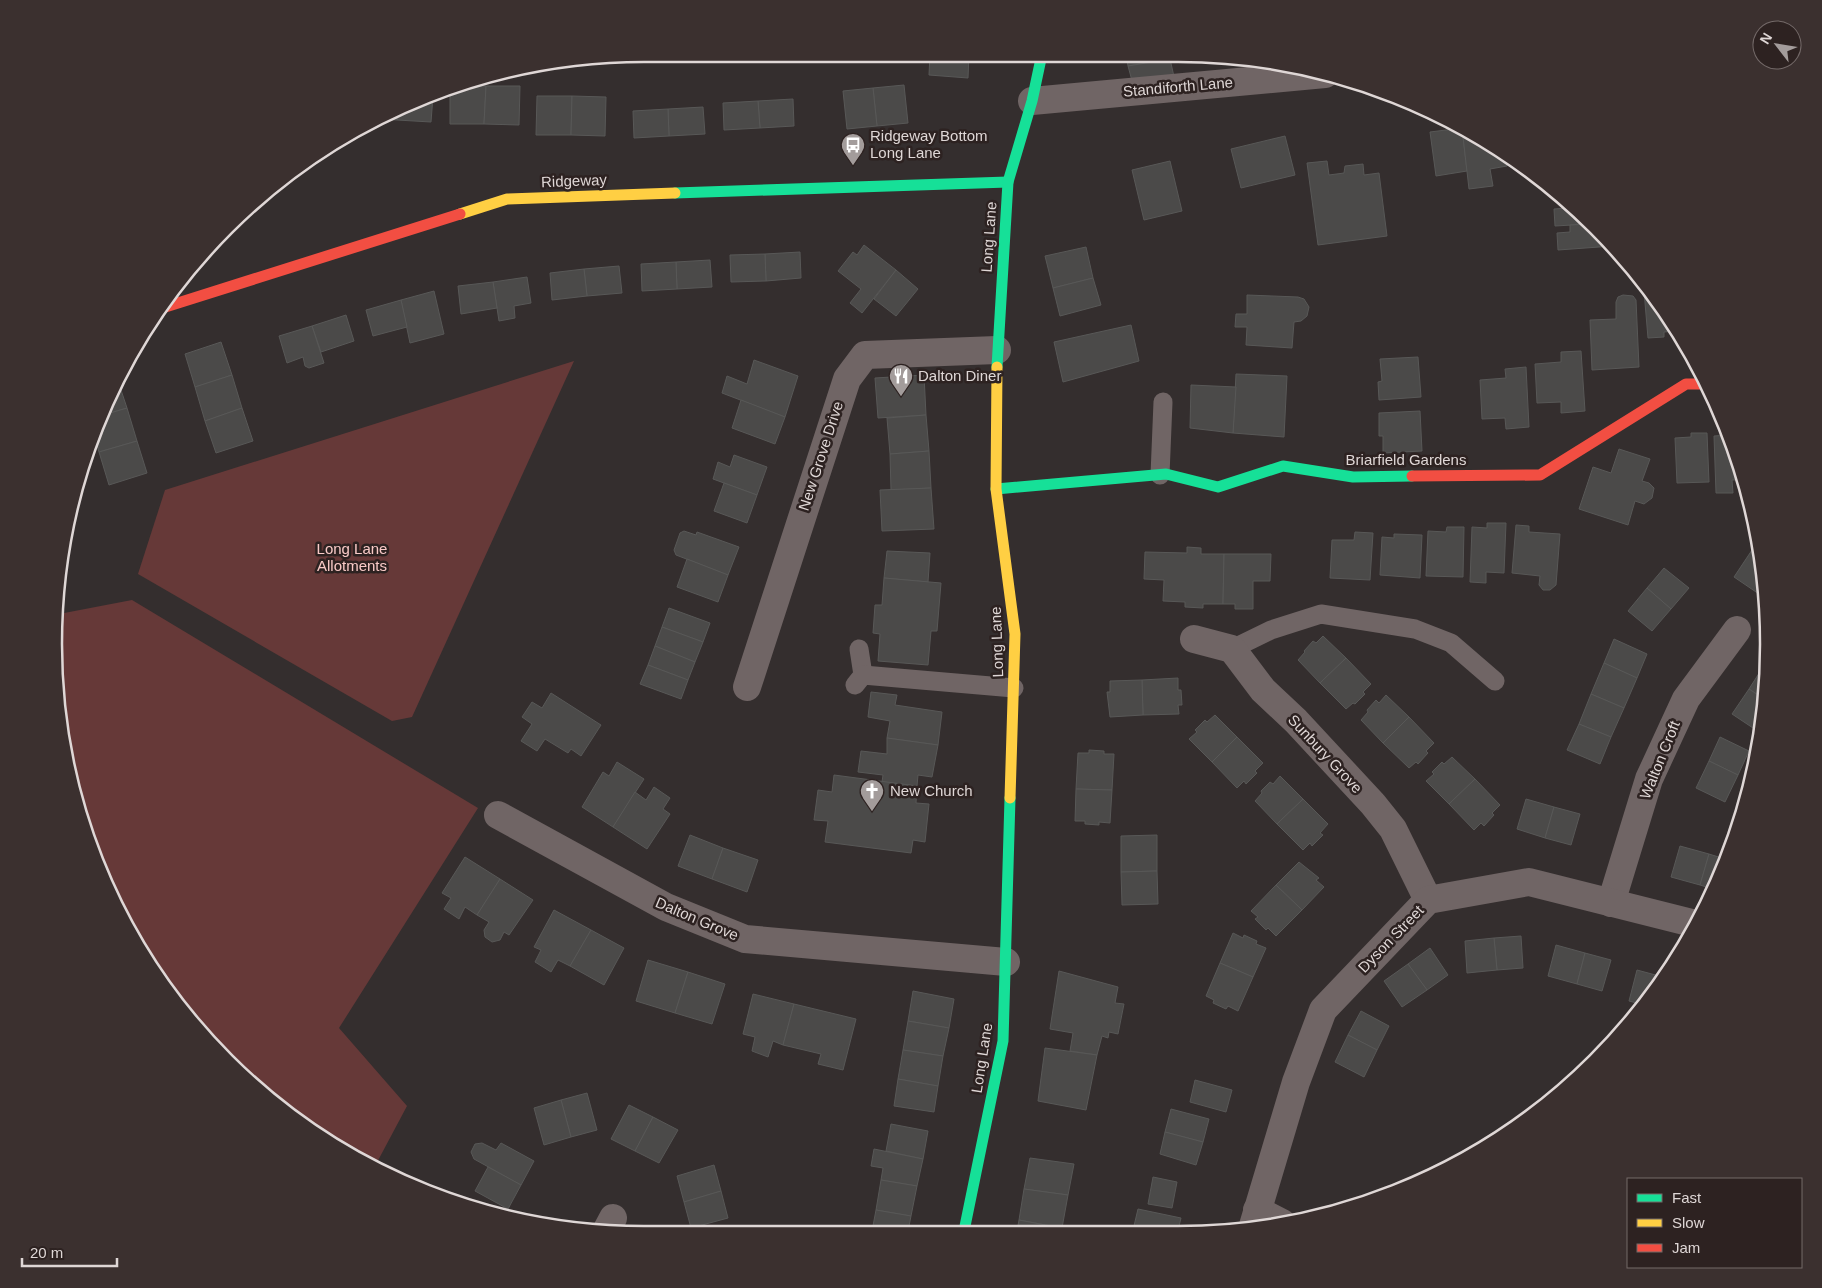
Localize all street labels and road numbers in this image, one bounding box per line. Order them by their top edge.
street label: Standiforth Lane [1122,73,1234,100]
street label: Ridgeway [541,171,608,190]
street label: Long Lane [978,201,999,273]
street label: New Grove Drive [795,399,846,513]
street label: Briarfield Gardens [1346,451,1466,468]
street label: Long Lane [987,606,1006,678]
street label: Sunbury Grove [1285,711,1366,796]
street label: Walton Croft [1636,717,1683,801]
street label: Dalton Grove [653,893,741,944]
street label: Dyson Street [1354,901,1427,976]
street label: Long Lane [968,1022,995,1094]

